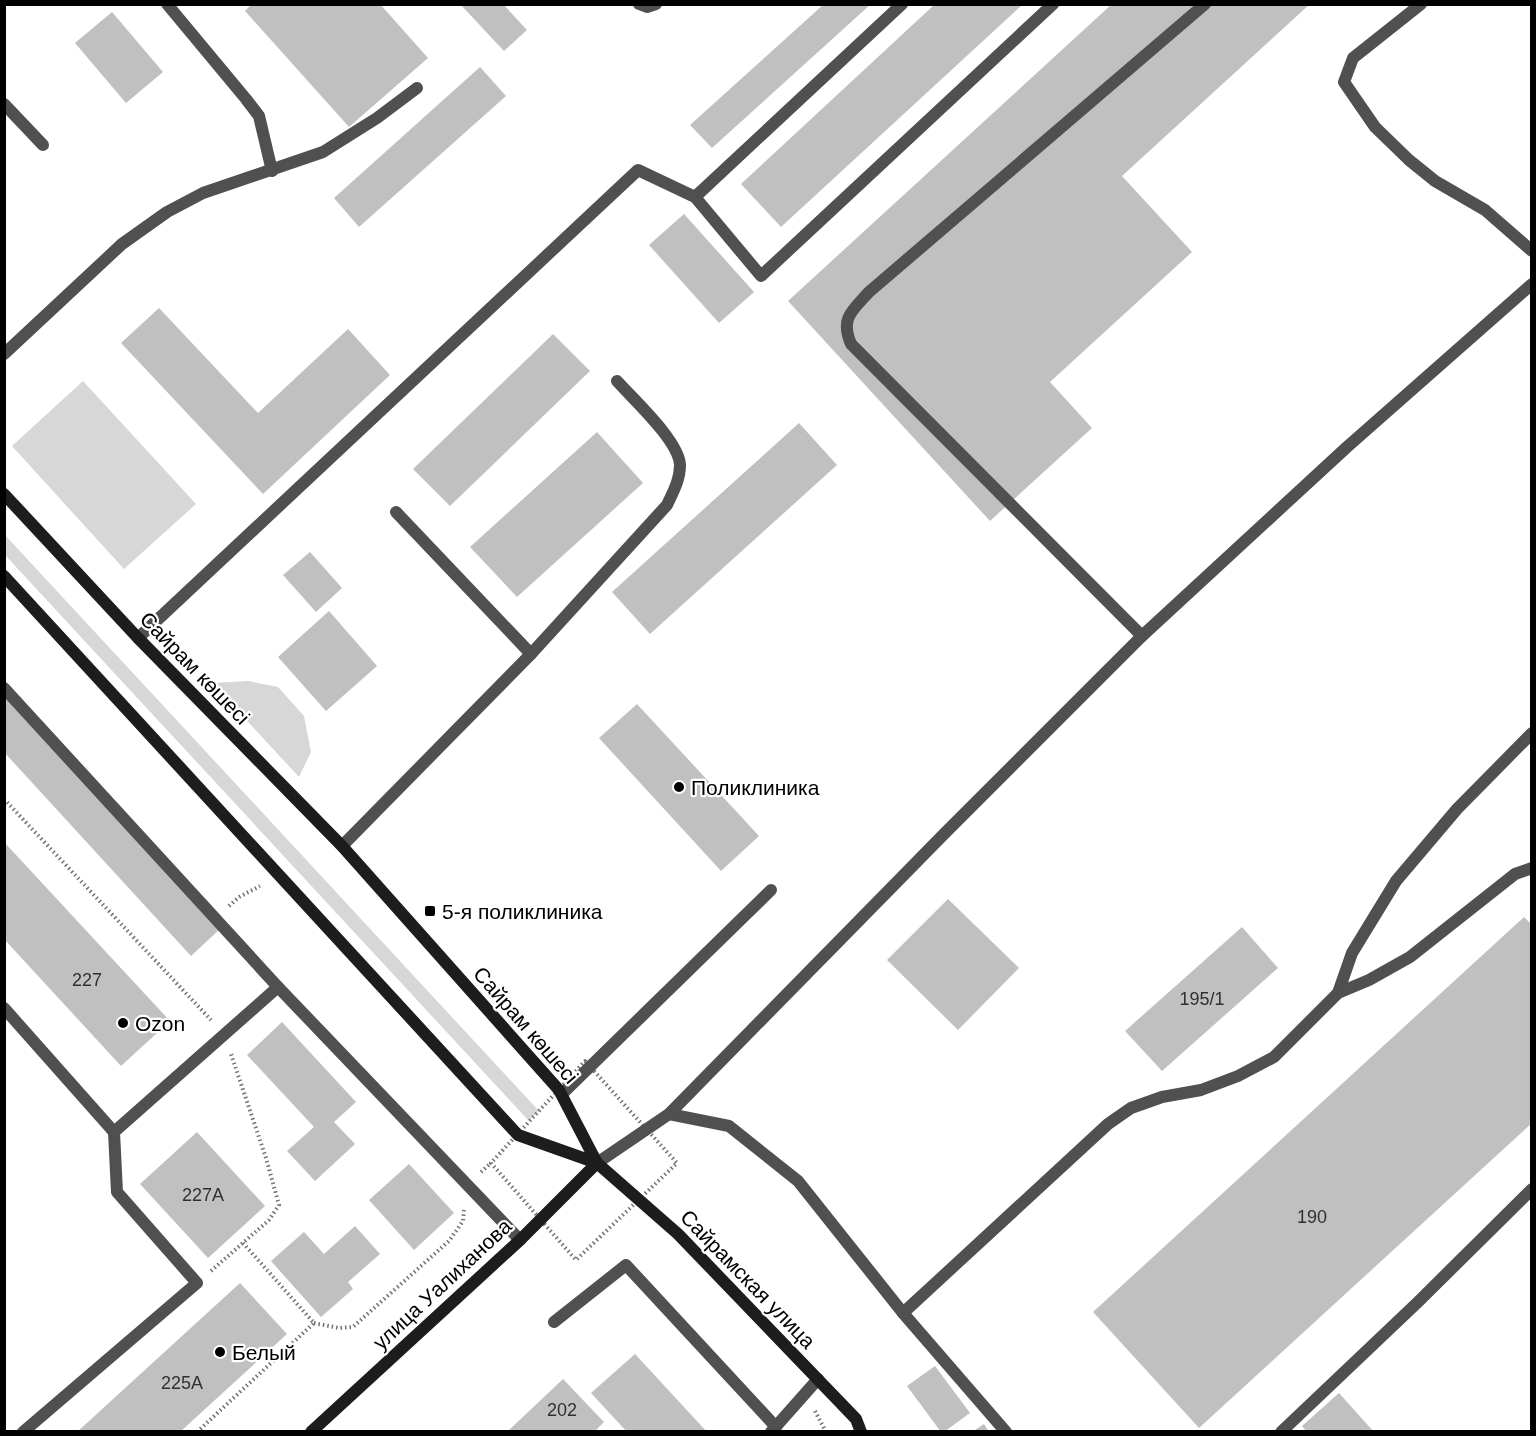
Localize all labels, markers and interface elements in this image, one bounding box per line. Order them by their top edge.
street label: Сайрам көшесі [136,607,254,729]
place label: Поликлиника [691,776,820,799]
marker: Поликлиника [672,780,686,794]
place label: 5-я поликлиника [442,900,603,923]
marker: 5-я поликлиника [423,904,437,918]
street label: Сайрам көшесі [469,962,583,1088]
house number: 227 [72,970,102,990]
house number: 195/1 [1179,989,1225,1009]
place label: Ozon [135,1012,185,1035]
marker: Ozon [116,1016,130,1030]
house number: 227А [182,1185,224,1205]
street label: Сайрамская улица [676,1205,820,1353]
house number: 190 [1297,1207,1327,1227]
street label: улица Уалиханова [368,1214,516,1354]
place label: Белый [232,1341,296,1364]
marker: Белый [213,1345,227,1359]
house number: 225А [161,1373,203,1393]
house number: 202 [547,1400,577,1420]

